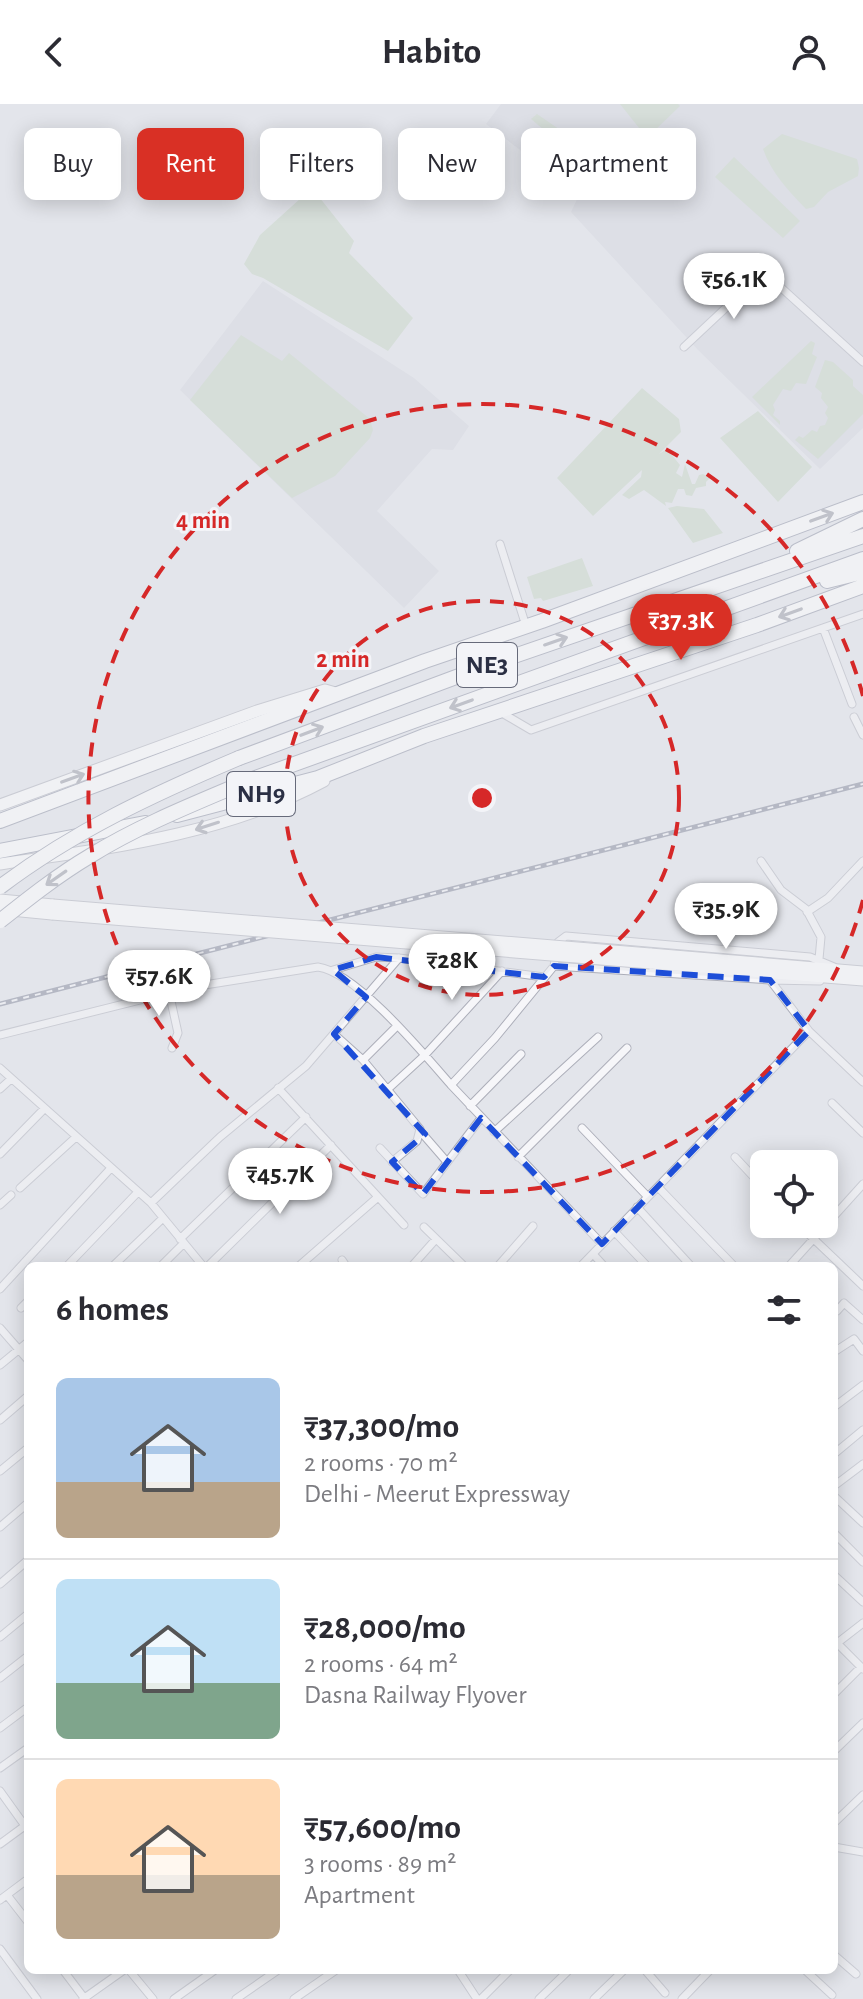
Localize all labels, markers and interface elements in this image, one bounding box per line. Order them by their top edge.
icon: back [32,30,76,74]
icon: person [787,30,831,74]
text: Habito [382,34,481,70]
chip: Buy [24,128,121,200]
chip: Rent [137,128,244,200]
chip: Filters [260,128,382,200]
chip: New [398,128,505,200]
chip: Apartment [521,128,696,200]
pin: ₹56.1K [669,253,799,321]
text: ₹56.1K [701,266,767,292]
text: 4 min [176,509,230,533]
one-way arrow [810,509,834,523]
pin: ₹37.3K [616,594,746,662]
text: ₹37.3K [648,607,714,633]
one-way arrow [778,607,803,621]
one-way arrow [543,633,568,648]
road number: NE3 [457,643,517,687]
text: 2 min [316,648,370,672]
one-way arrow [449,698,474,712]
one-way arrow [299,723,324,737]
one-way arrow [60,770,85,784]
road number: NH9 [227,772,295,816]
centre of rings [468,784,496,812]
one-way arrow [195,820,220,834]
one-way arrow [46,870,68,886]
pin: ₹35.9K [661,883,791,951]
text: ₹35.9K [692,896,760,922]
pin: ₹28K [405,934,499,1002]
text: ₹28K [426,947,478,973]
pin: ₹57.6K [94,950,224,1018]
text: ₹57.6K [125,963,193,989]
pin: ₹45.7K [215,1148,345,1216]
map controls [750,1150,838,1238]
button: locate [750,1150,838,1238]
text: ₹45.7K [246,1161,314,1187]
icon: filters [762,1288,806,1332]
text: 6 homes [56,1293,169,1327]
icon: home [120,1410,216,1506]
text: ₹37,300/mo [304,1410,459,1444]
text: 2 rooms · 70 m² [304,1450,457,1476]
text: Delhi - Meerut Expressway [304,1481,570,1507]
icon: home [120,1611,216,1707]
text: ₹28,000/mo [304,1611,466,1645]
text: 2 rooms · 64 m² [304,1651,458,1677]
text: Dasna Railway Flyover [304,1682,527,1708]
icon: home [120,1811,216,1907]
text: ₹57,600/mo [304,1811,461,1845]
text: 3 rooms · 89 m² [304,1851,456,1877]
text: Apartment [304,1882,415,1908]

